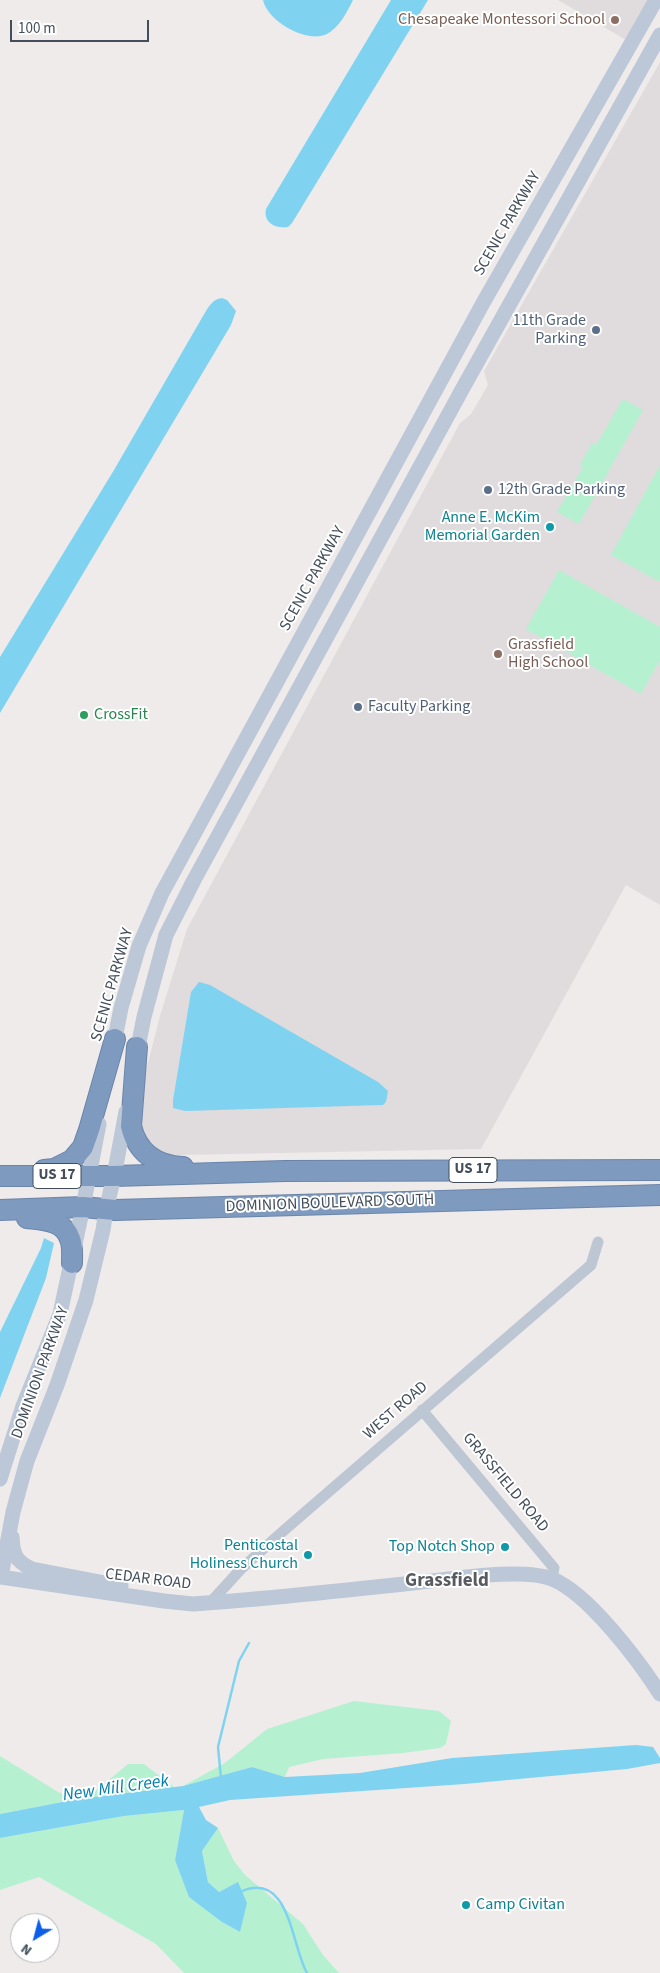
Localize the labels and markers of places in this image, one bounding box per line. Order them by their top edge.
place label: Chesapeake Montessori School [398,10,605,30]
marker: Chesapeake Montessori School [609,14,621,26]
place label: 11th Grade Parking [513,311,586,349]
marker: 11th Grade Parking [590,324,602,336]
place label: 12th Grade Parking [498,480,625,500]
marker: 12th Grade Parking [482,484,494,496]
place label: Anne E. McKim Memorial Garden [425,508,540,546]
marker: Anne E. McKim Memorial Garden [544,521,556,533]
place label: Grassfield High School [508,635,588,673]
marker: Grassfield High School [492,648,504,660]
place label: Faculty Parking [368,697,470,717]
marker: Faculty Parking [352,701,364,713]
place label: CrossFit [94,705,148,725]
marker: CrossFit [78,709,90,721]
place label: Penticostal Holiness Church [190,1536,298,1574]
place label: Top Notch Shop [389,1537,495,1557]
marker: Top Notch Shop [499,1541,511,1553]
marker: Penticostal Holiness Church [302,1549,314,1561]
place label: Camp Civitan [476,1895,565,1915]
marker: Camp Civitan [460,1899,472,1911]

